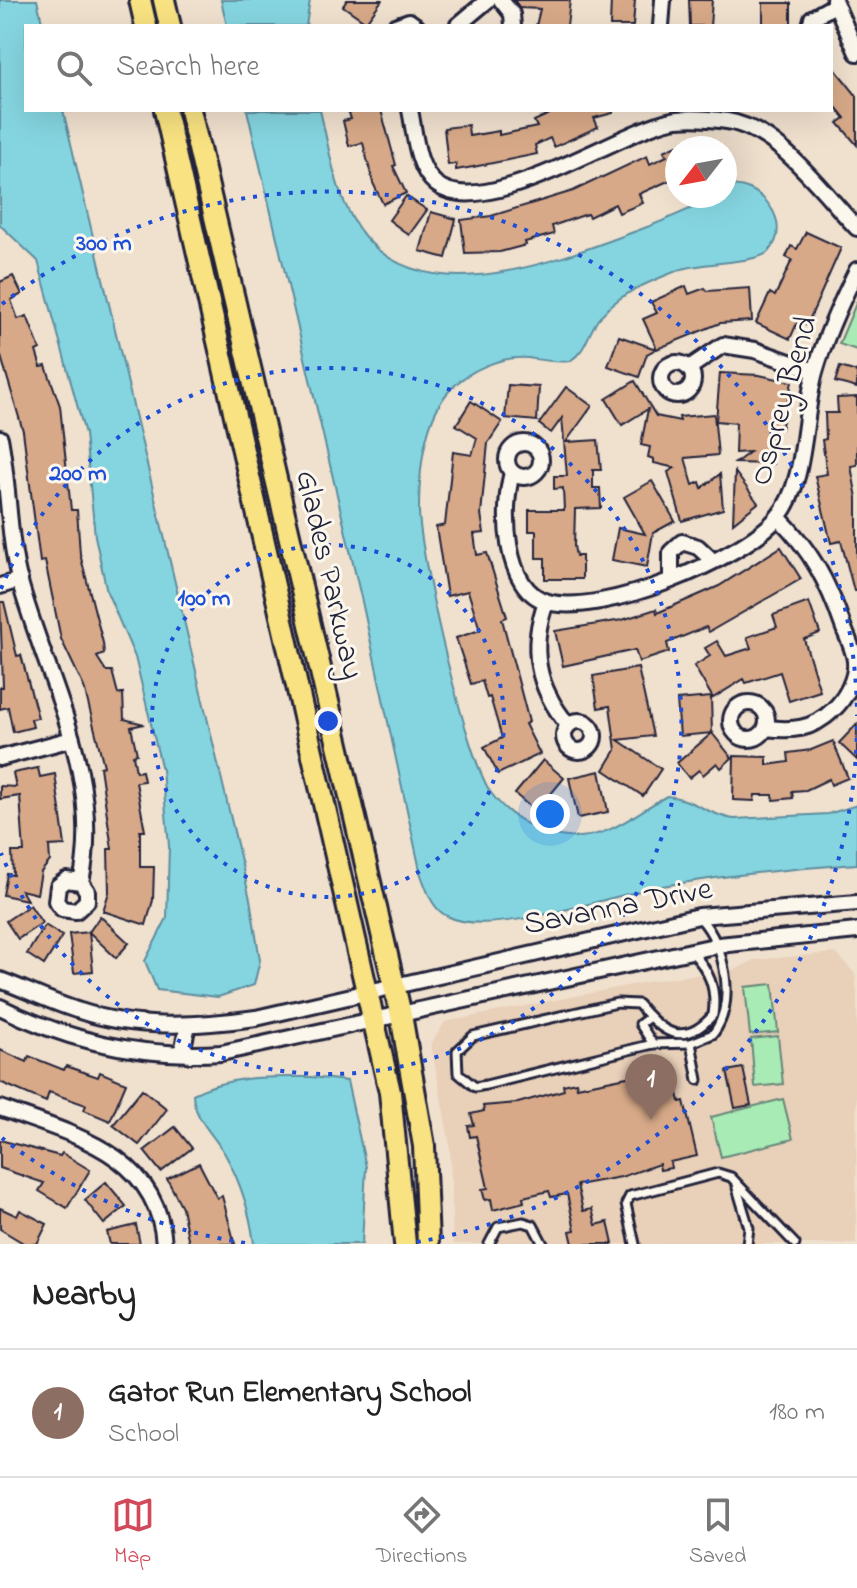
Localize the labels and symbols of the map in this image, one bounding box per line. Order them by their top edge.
north arrow [665,136,737,208]
text: 300 m [75,227,132,262]
street label: Osprey Bend [738,311,832,491]
text: 200 m [48,457,107,492]
street label: Glades Parkway [281,466,375,684]
text: 100 m [178,582,231,617]
centre of rings [314,707,342,735]
your location [530,794,570,834]
street label: Savanna Drive [520,867,717,949]
pin: 1 [625,1054,677,1120]

